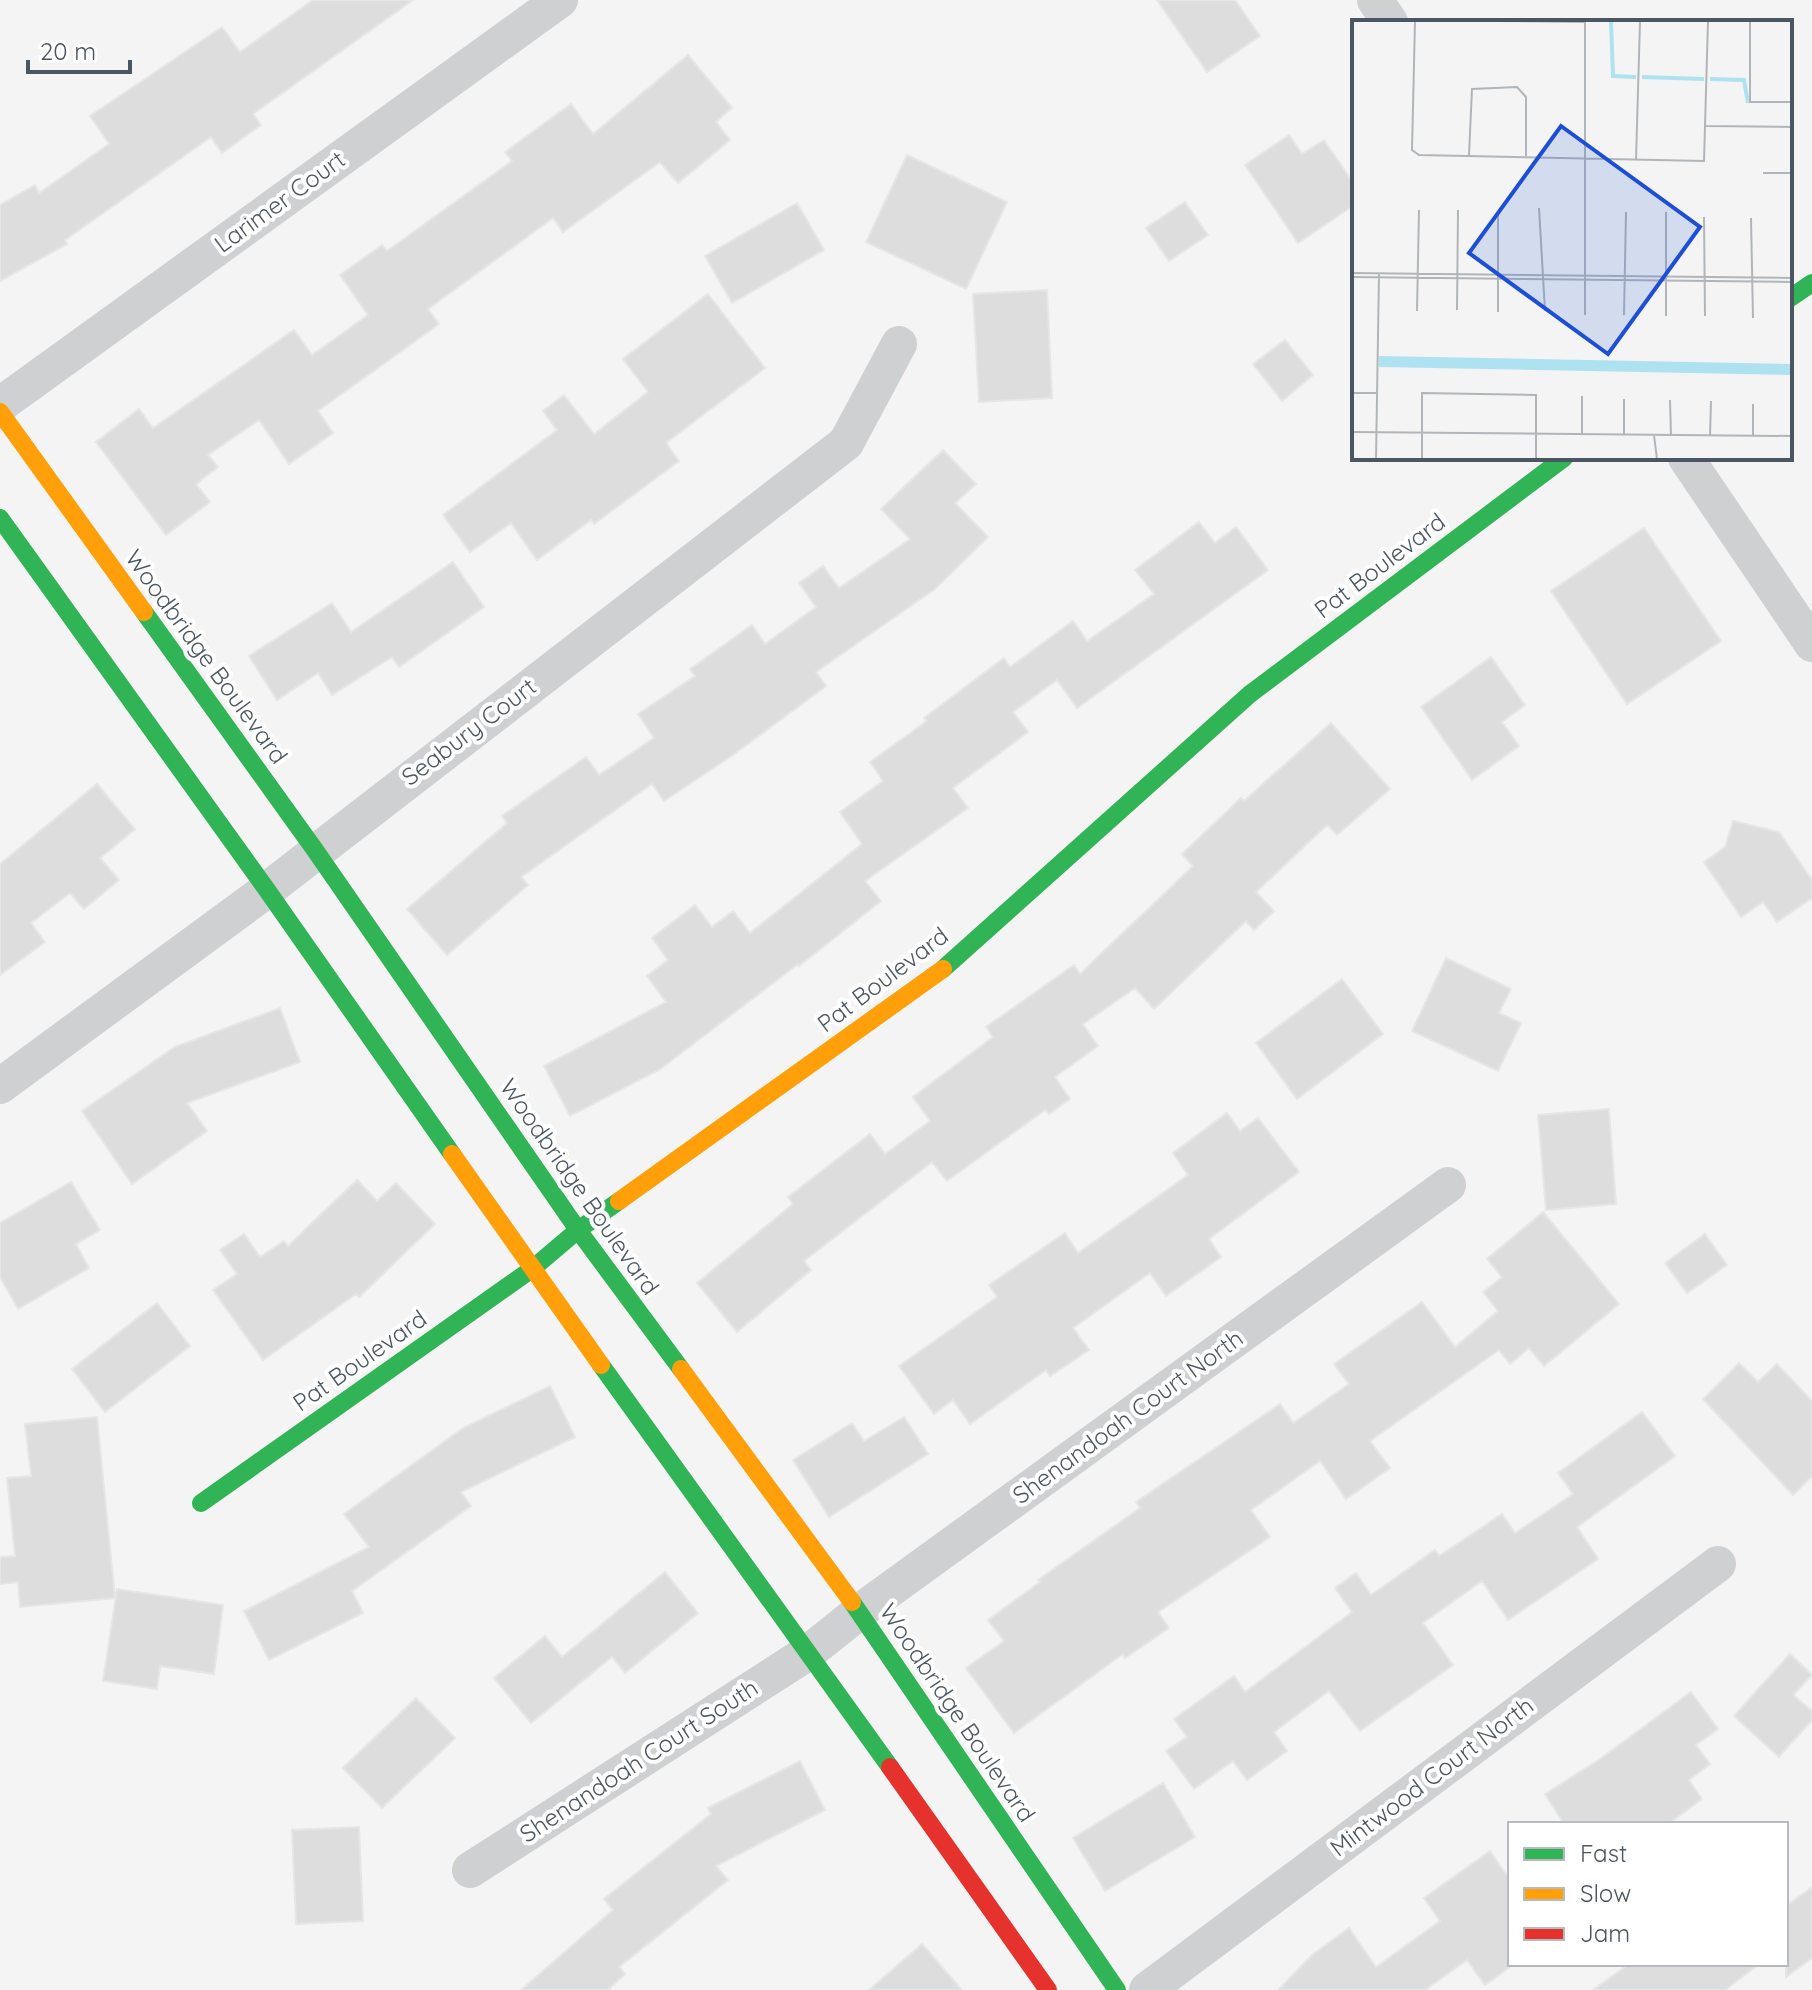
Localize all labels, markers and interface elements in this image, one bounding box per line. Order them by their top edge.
inset map [1352,20,1792,460]
scale bar [28,24,130,74]
text: 20 m [40,36,96,66]
street label: Larimer Court [208,144,351,259]
street label: Pat Boulevard [1308,506,1451,624]
street label: Woodbridge Boulevard [119,543,295,769]
street label: Seabury Court [395,671,542,791]
street label: Pat Boulevard [811,920,954,1038]
street label: Woodbridge Boulevard [494,1072,666,1300]
street label: Pat Boulevard [287,1303,432,1417]
street label: Shenandoah Court North [1006,1323,1248,1510]
street label: Woodbridge Boulevard [873,1597,1042,1828]
street label: Shenandoah Court South [514,1672,763,1848]
street label: Mintwood Court North [1324,1690,1539,1862]
legend [1508,1822,1788,1966]
text: Fast [1580,1838,1627,1868]
text: Slow [1580,1878,1631,1908]
text: Jam [1580,1918,1630,1948]

